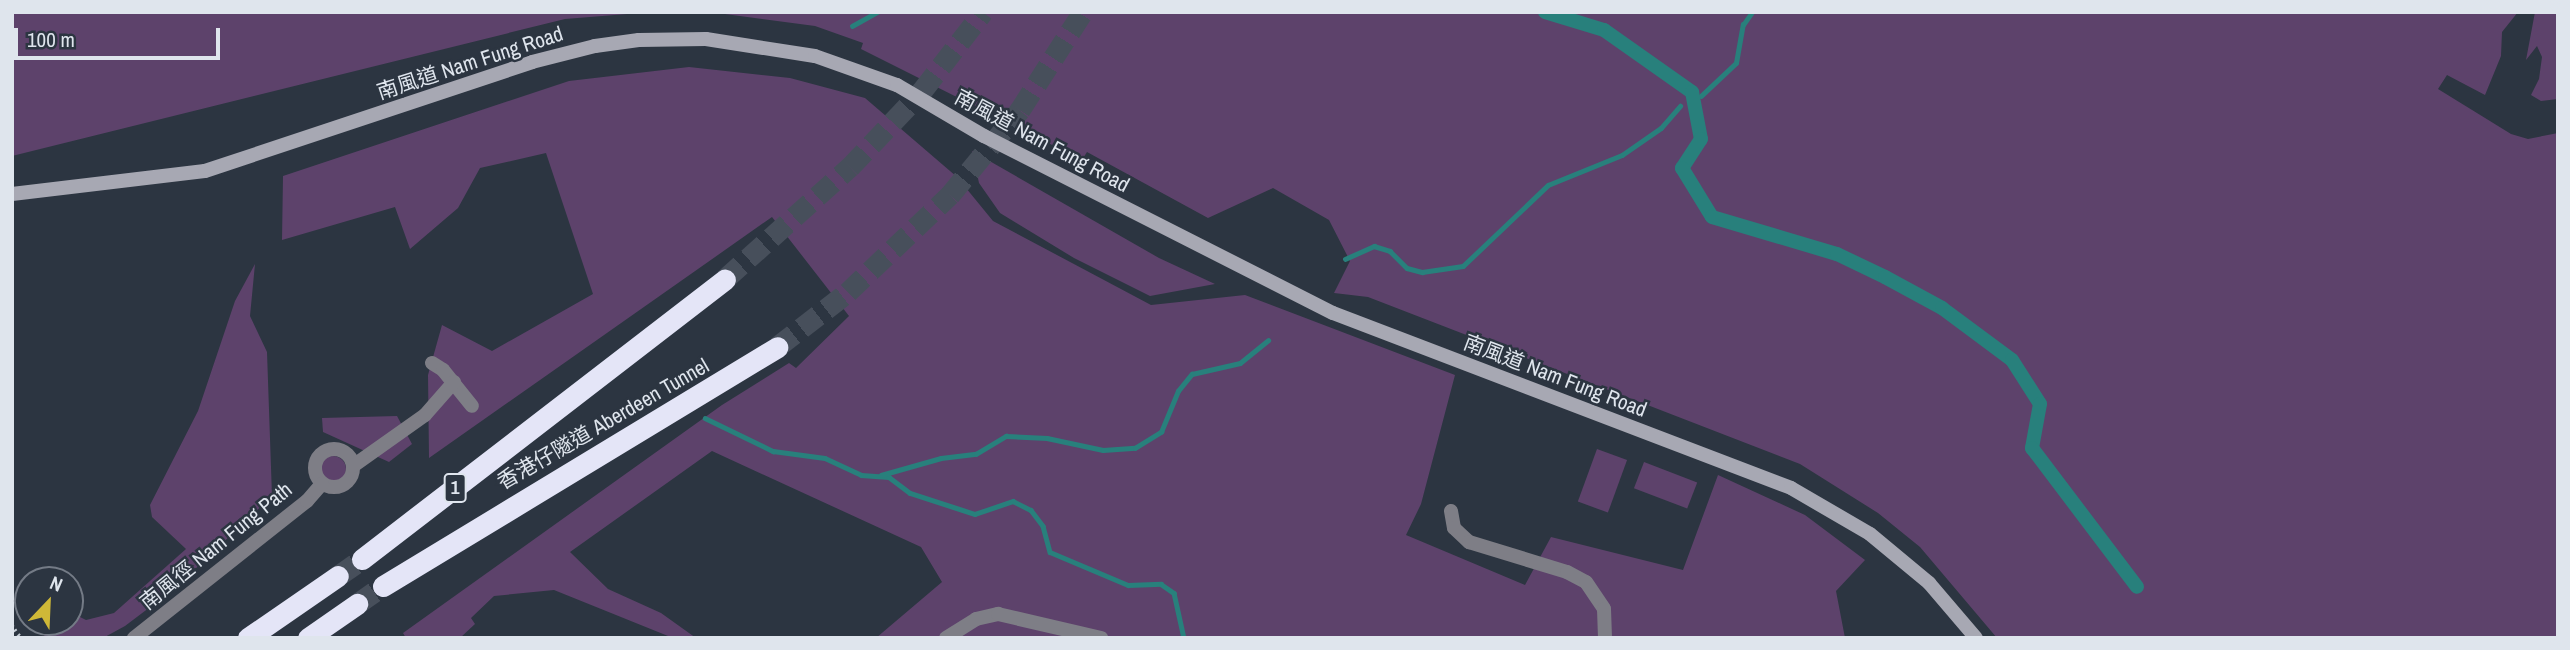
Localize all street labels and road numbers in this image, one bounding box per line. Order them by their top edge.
street label: 南風道 Nam Fung Road [374,21,566,105]
street label: 南風道 Nam Fung Road [950,84,1134,198]
street label: 南風道 Nam Fung Road [1460,329,1650,423]
street label: 香港仔隧道 Aberdeen Tunnel [493,353,713,495]
road number: 1 [443,472,467,503]
street label: 南風徑 Nam Fung Path [135,477,297,615]

